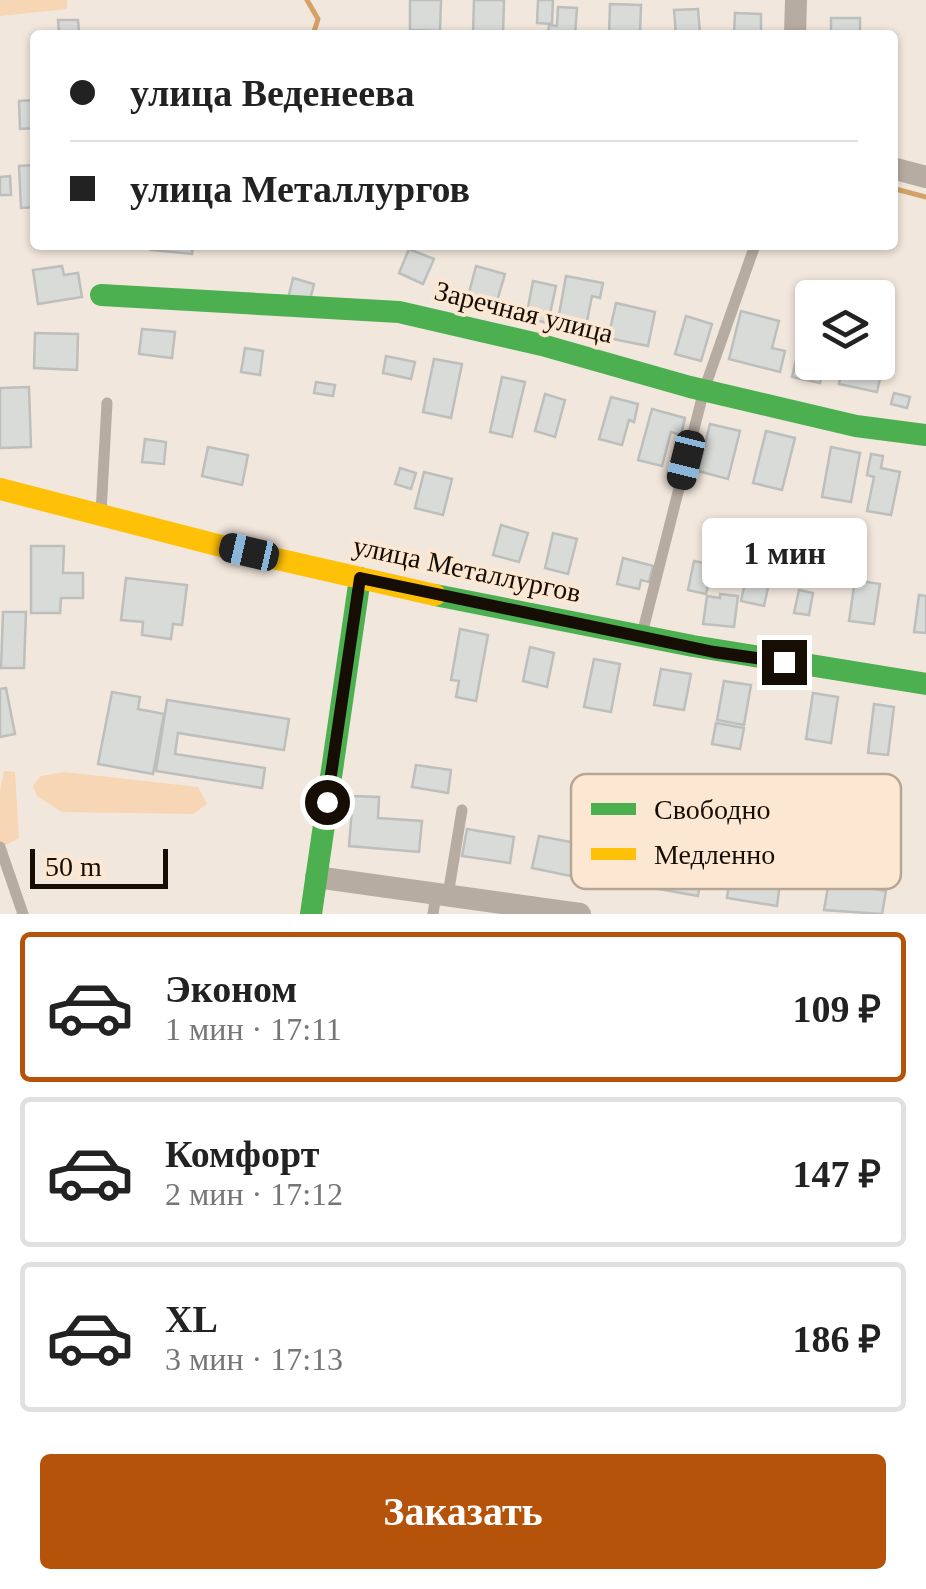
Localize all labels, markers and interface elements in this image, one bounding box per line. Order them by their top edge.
text: улица Веденеева [130,72,415,114]
text: улица Металлургов [130,168,470,210]
street label: Заречная улица [432,275,617,349]
map controls [795,280,895,380]
button: layers [795,280,895,380]
car [664,427,708,493]
callout: 1 мин [702,517,866,587]
street label: улица Металлургов [350,530,584,608]
car [216,531,282,573]
text: 1 мин [743,535,826,571]
route end [762,640,807,685]
legend [571,774,901,889]
route start [305,780,350,825]
text: Свободно [654,794,770,825]
text: Медленно [654,839,775,870]
scale bar [30,844,168,888]
text: 50 m [45,851,102,882]
icon: car [45,962,135,1052]
text: Эконом [165,968,297,1010]
text: 109 ₽ [792,988,881,1030]
text: 1 мин · 17:11 [165,1011,342,1047]
icon: car [45,1127,135,1217]
text: Комфорт [165,1133,319,1175]
text: 147 ₽ [792,1153,881,1195]
text: 2 мин · 17:12 [165,1176,343,1212]
icon: car [45,1292,135,1382]
text: XL [165,1298,218,1340]
text: 186 ₽ [792,1318,881,1360]
text: 3 мин · 17:13 [165,1341,343,1377]
button: Заказать [40,1454,886,1569]

